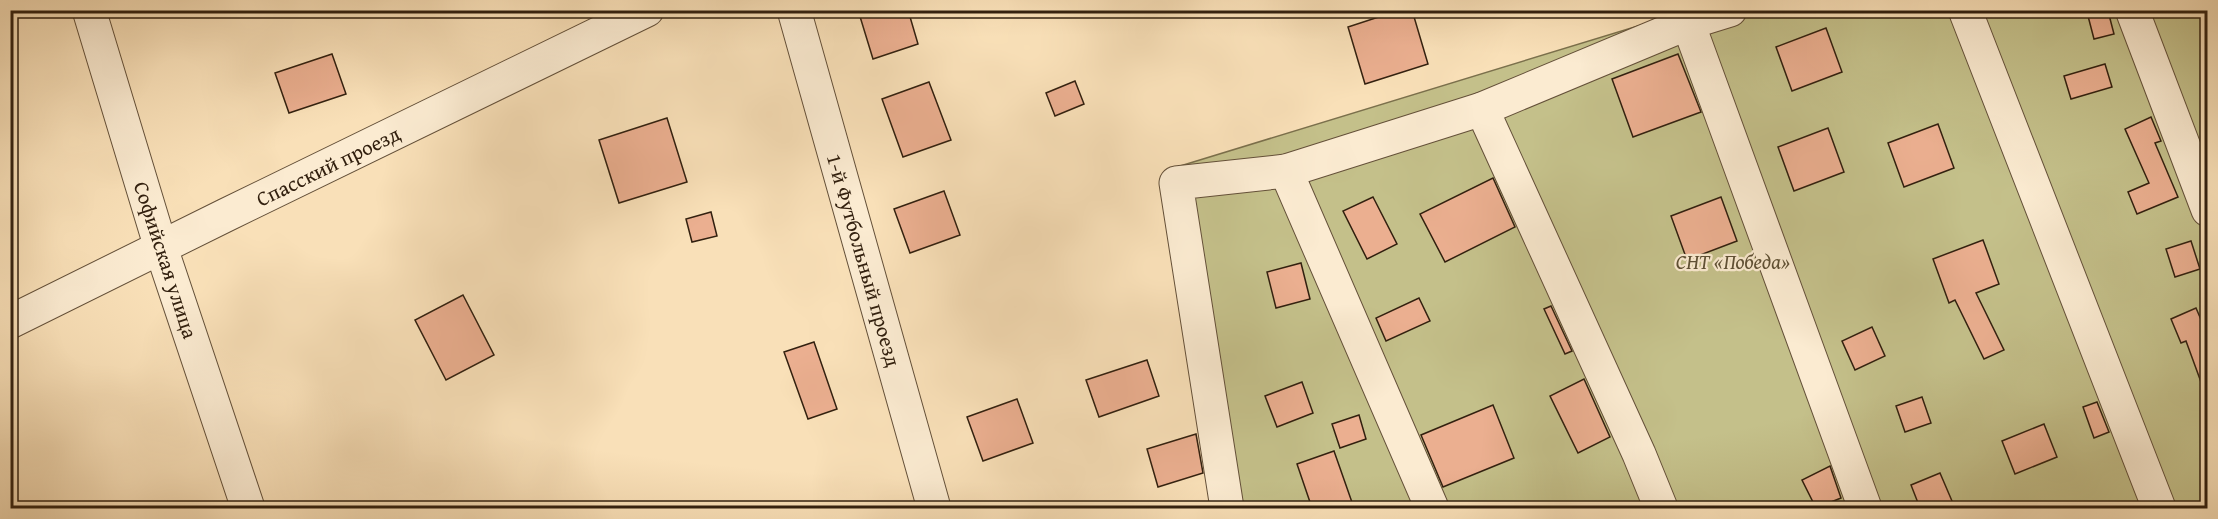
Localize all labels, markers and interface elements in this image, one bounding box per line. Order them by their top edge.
street label: Спасский проезд [251,117,406,214]
street label: 1-й Футбольный проезд [819,150,909,371]
street label: Софийская улица [126,177,206,343]
park label: СНТ «Победа» [1676,246,1790,277]

